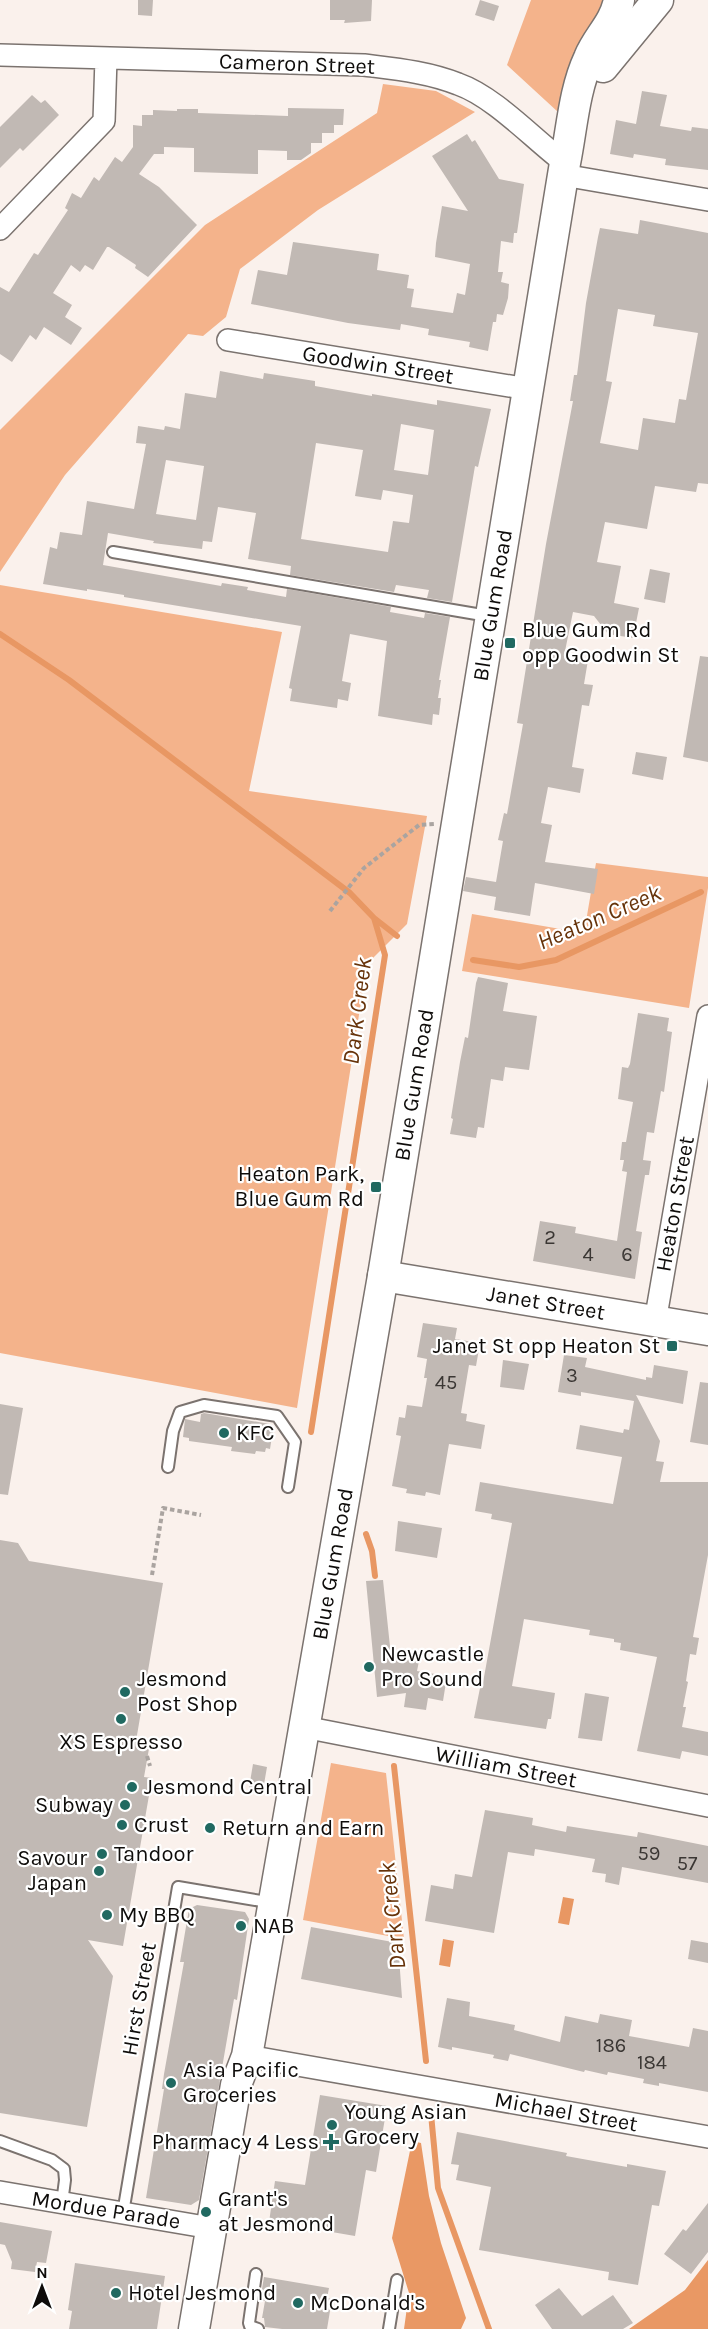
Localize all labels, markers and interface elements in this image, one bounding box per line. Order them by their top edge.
street label: Cameron Street [218,48,376,80]
street label: Goodwin Street [301,340,455,390]
street label: Blue Gum Road [467,527,518,683]
place label: Blue Gum Rd opp Goodwin St [522,617,679,668]
marker: Blue Gum Rd opp Goodwin St [503,636,517,650]
water label: Heaton Creek [533,878,666,956]
water label: Dark Creek [337,955,378,1066]
street label: Blue Gum Road [389,1007,439,1163]
street label: Heaton Street [650,1134,700,1274]
place label: Heaton Park, Blue Gum Rd [235,1161,364,1212]
marker: Heaton Park, Blue Gum Rd [369,1180,383,1194]
house number: 2 [544,1226,556,1249]
house number: 4 [582,1243,594,1266]
house number: 6 [621,1243,633,1266]
street label: Janet Street [485,1280,607,1326]
place label: Janet St opp Heaton St [433,1333,660,1359]
marker: Janet St opp Heaton St [665,1339,679,1353]
house number: 3 [566,1364,578,1387]
house number: 45 [435,1371,457,1394]
place label: KFC [236,1420,274,1446]
marker: KFC [217,1426,231,1440]
street label: Blue Gum Road [307,1486,359,1642]
place label: Newcastle Pro Sound [381,1641,484,1692]
marker: Newcastle Pro Sound [362,1660,376,1674]
place label: Jesmond Post Shop [137,1666,238,1717]
marker: Jesmond Post Shop [118,1685,132,1699]
marker: XS Espresso [114,1712,128,1726]
place label: XS Espresso [59,1729,183,1755]
street label: William Street [433,1741,579,1793]
place label: Jesmond Central [144,1774,312,1800]
marker: Jesmond Central [125,1780,139,1794]
place label: Subway [35,1792,113,1818]
marker: Subway [118,1798,132,1812]
place label: Crust [134,1812,189,1838]
place label: Return and Earn [222,1815,384,1841]
marker: Crust [115,1818,129,1832]
marker: Return and Earn [203,1821,217,1835]
place label: Tandoor [114,1841,194,1867]
house number: 59 [638,1842,660,1865]
place label: Savour Japan [17,1845,87,1896]
marker: Tandoor [95,1847,109,1861]
house number: 57 [677,1852,698,1875]
water label: Dark Creek [372,1860,412,1971]
marker: Savour Japan [92,1864,106,1878]
place label: My BBQ [119,1902,195,1928]
marker: My BBQ [100,1908,114,1922]
place label: NAB [253,1913,294,1939]
marker: NAB [234,1919,248,1933]
street label: Hirst Street [116,1940,162,2058]
house number: 186 [596,2034,626,2057]
house number: 184 [637,2051,667,2074]
place label: Asia Pacific Groceries [183,2057,299,2108]
marker: Asia Pacific Groceries [164,2076,178,2090]
street label: Michael Street [492,2087,640,2137]
place label: Young Asian Grocery [344,2099,467,2150]
marker: Young Asian Grocery [325,2118,339,2132]
place label: Pharmacy 4 Less [152,2129,319,2155]
marker: Pharmacy 4 Less [324,2135,338,2149]
street label: Mordue Parade [30,2185,182,2235]
place label: Grant's at Jesmond [218,2186,334,2237]
marker: Grant's at Jesmond [199,2205,213,2219]
north arrow [12,2257,72,2317]
text: N [36,2263,48,2282]
place label: Hotel Jesmond [128,2280,276,2306]
marker: Hotel Jesmond [109,2286,123,2300]
place label: McDonald's [310,2290,426,2316]
marker: McDonald's [291,2296,305,2310]

